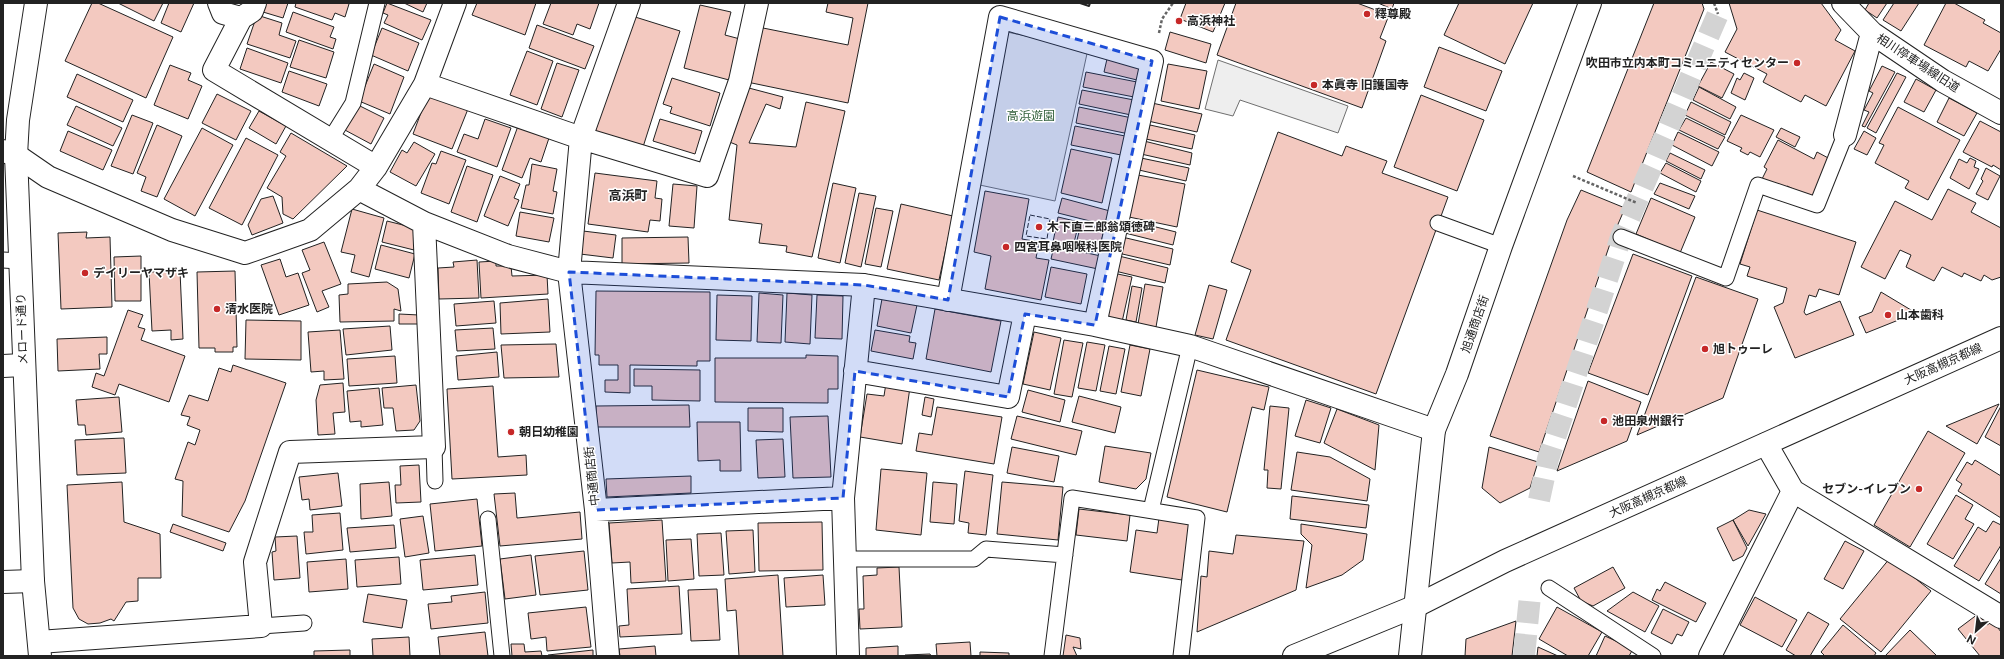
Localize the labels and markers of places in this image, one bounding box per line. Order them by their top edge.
place label: 釋尊殿 [1375,7,1411,21]
marker: 釋尊殿 [1362,9,1372,19]
place label: 高浜神社 [1187,14,1235,28]
marker: 高浜神社 [1174,16,1184,26]
place label: 吹田市立内本町コミュニティセンター [1586,56,1789,70]
marker: 吹田市立内本町コミュニティセンター [1792,58,1802,68]
place label: 本眞寺 旧護国寺 [1322,78,1409,92]
marker: 本眞寺 旧護国寺 [1309,80,1319,90]
place label: 木下直三郎翁頌徳碑 [1047,220,1155,234]
marker: 木下直三郎翁頌徳碑 [1034,222,1044,232]
place label: 四宮耳鼻咽喉科医院 [1014,240,1122,254]
marker: 四宮耳鼻咽喉科医院 [1001,242,1011,252]
place label: デイリーヤマザキ [93,266,189,280]
marker: デイリーヤマザキ [80,268,90,278]
place label: 清水医院 [225,302,273,316]
marker: 清水医院 [212,304,222,314]
place label: 山本歯科 [1896,308,1944,322]
marker: 山本歯科 [1883,310,1893,320]
place label: 旭トゥーレ [1713,342,1773,356]
marker: 旭トゥーレ [1700,344,1710,354]
place label: 池田泉州銀行 [1612,414,1684,428]
marker: 池田泉州銀行 [1599,416,1609,426]
place label: 朝日幼稚園 [519,425,579,439]
marker: 朝日幼稚園 [506,427,516,437]
place label: セブン-イレブン [1822,482,1911,496]
marker: セブン-イレブン [1914,484,1924,494]

